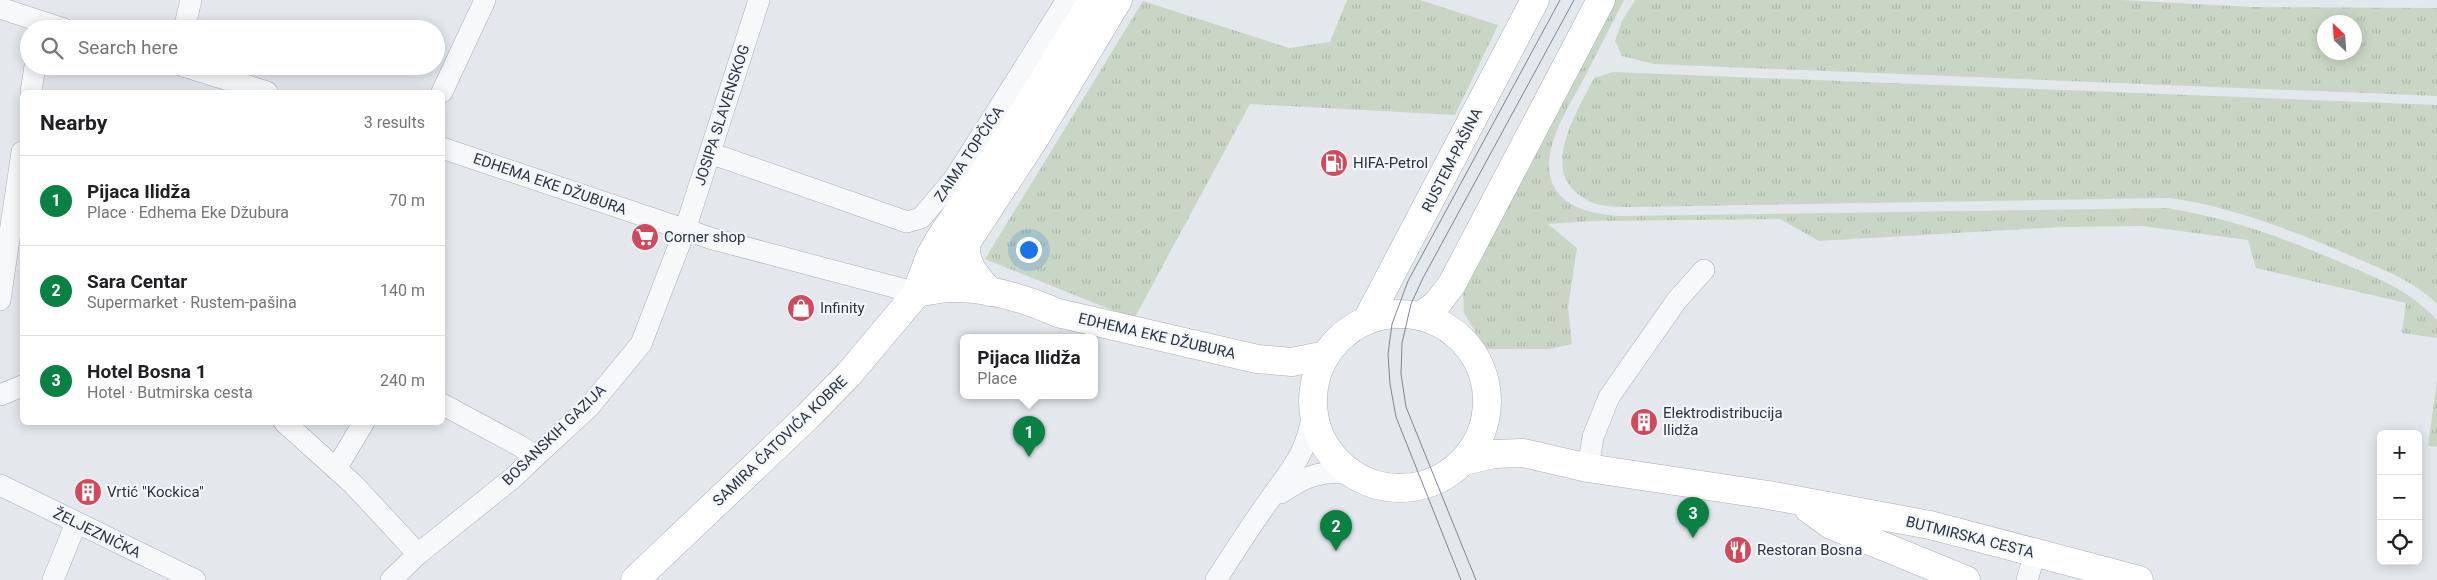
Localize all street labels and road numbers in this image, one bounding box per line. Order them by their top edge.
street label: JOSIPA SLAVENSKOG [691,42,753,188]
street label: ZAIMA TOPČIĆA [930,103,1008,205]
street label: RUSTEM-PAŠINA [1418,105,1486,215]
street label: EDHEMA EKE DŽUBURA [471,149,629,219]
street label: EDHEMA EKE DŽUBURA [1077,309,1238,363]
street label: SAMIRA ĆATOVIĆA KOBRE [709,372,851,510]
street label: BOSANSKIH GAZIJA [499,381,610,489]
street label: ŽELJEZNIČKA [50,504,144,562]
street label: BUTMIRSKA CESTA [1904,512,2036,562]

